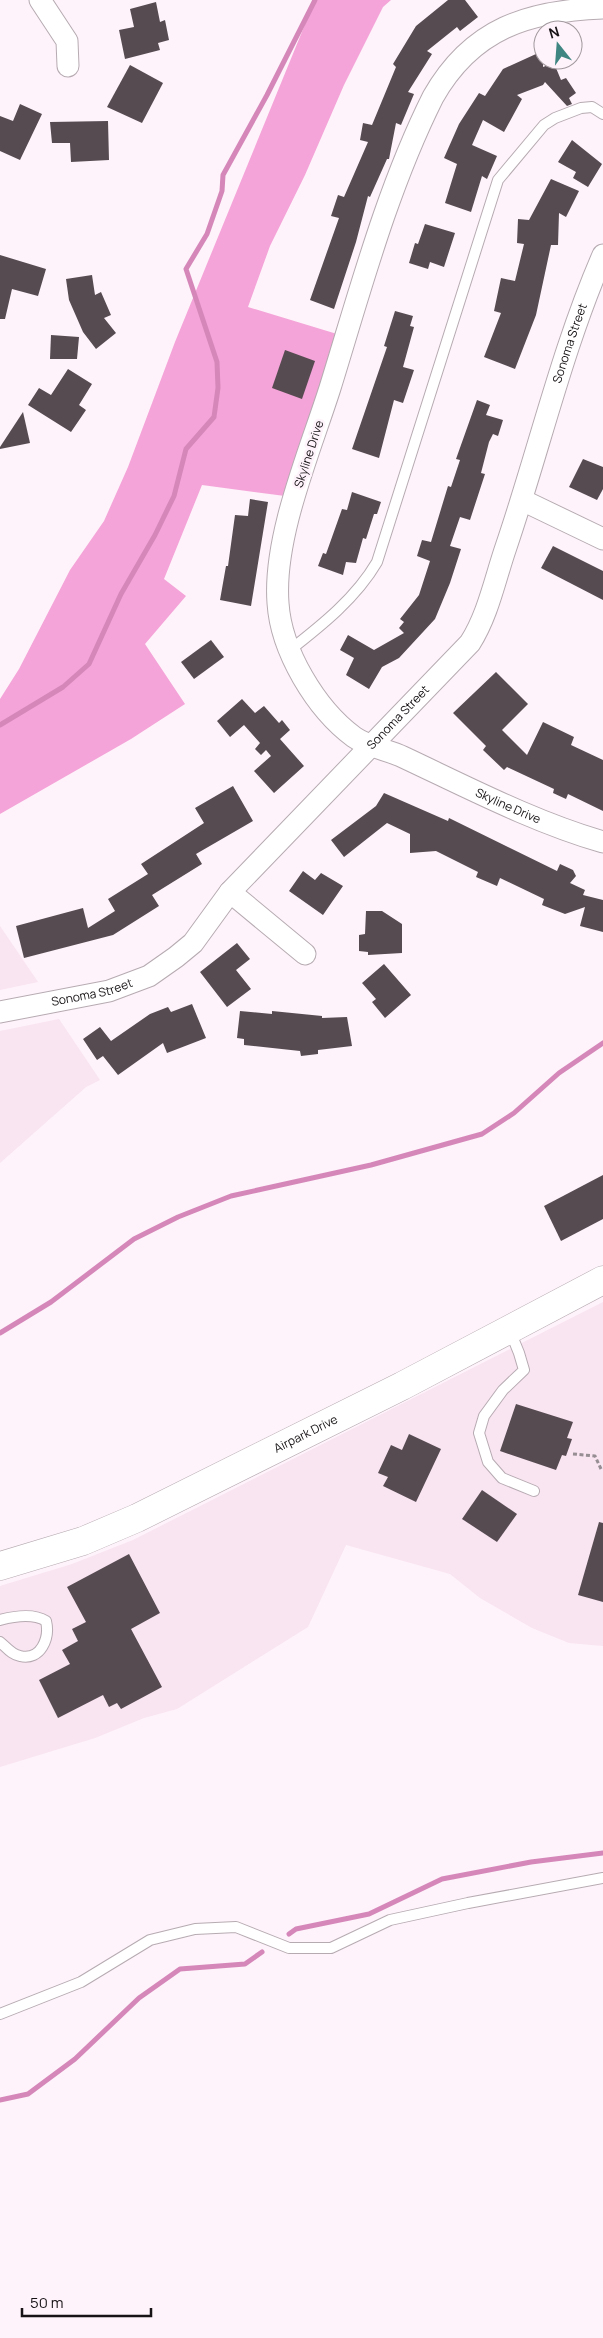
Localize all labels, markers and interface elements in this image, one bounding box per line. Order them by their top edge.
north arrow [533,20,583,70]
text: N [546,22,562,43]
street label: Sonoma Street [548,301,591,385]
street label: Skyline Drive [290,418,327,490]
street label: Sonoma Street [363,681,433,753]
street label: Skyline Drive [473,784,543,827]
street label: Sonoma Street [50,974,135,1010]
street label: Airpark Drive [271,1410,340,1457]
scale bar [22,2286,151,2318]
text: 50 m [30,2292,64,2313]

